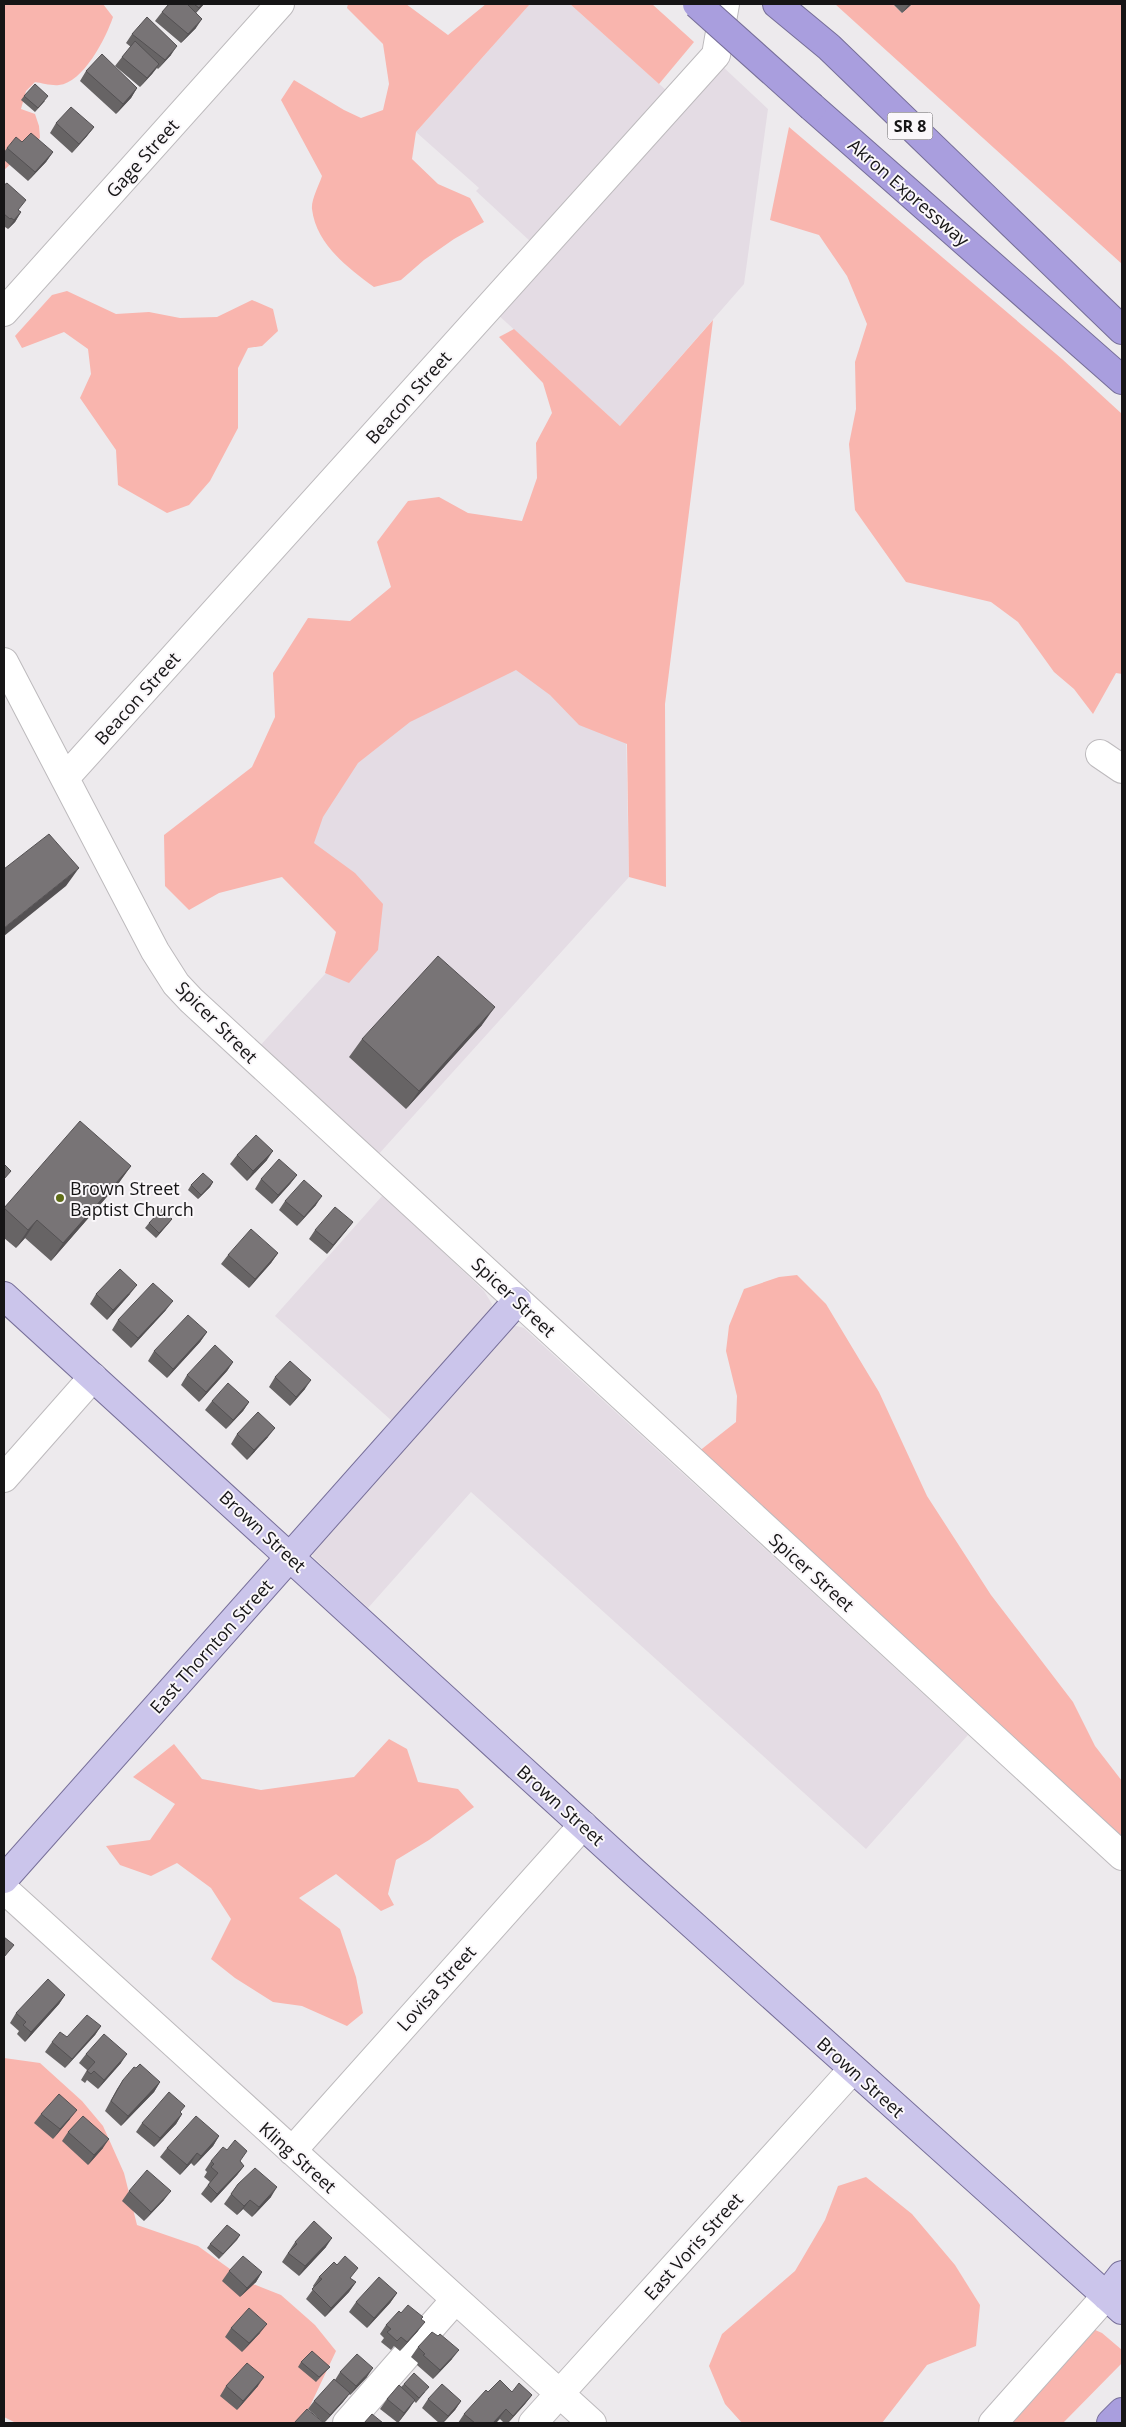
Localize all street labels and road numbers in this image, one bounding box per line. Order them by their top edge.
road number: SR 8 [888,112,932,140]
street label: Gage Street [100,114,184,202]
street label: Akron Expressway [843,133,975,252]
street label: Beacon Street [360,345,456,449]
street label: Beacon Street [89,646,185,750]
street label: Spicer Street [171,976,263,1068]
street label: Spicer Street [467,1252,561,1342]
street label: Brown Street [215,1485,311,1577]
street label: Spicer Street [764,1527,860,1617]
street label: East Thornton Street [144,1574,278,1718]
street label: Brown Street [512,1759,610,1851]
street label: Lovisa Street [391,1940,481,2036]
street label: Brown Street [812,2031,910,2123]
street label: Kling Street [254,2116,342,2198]
street label: East Voris Street [638,2187,748,2305]

